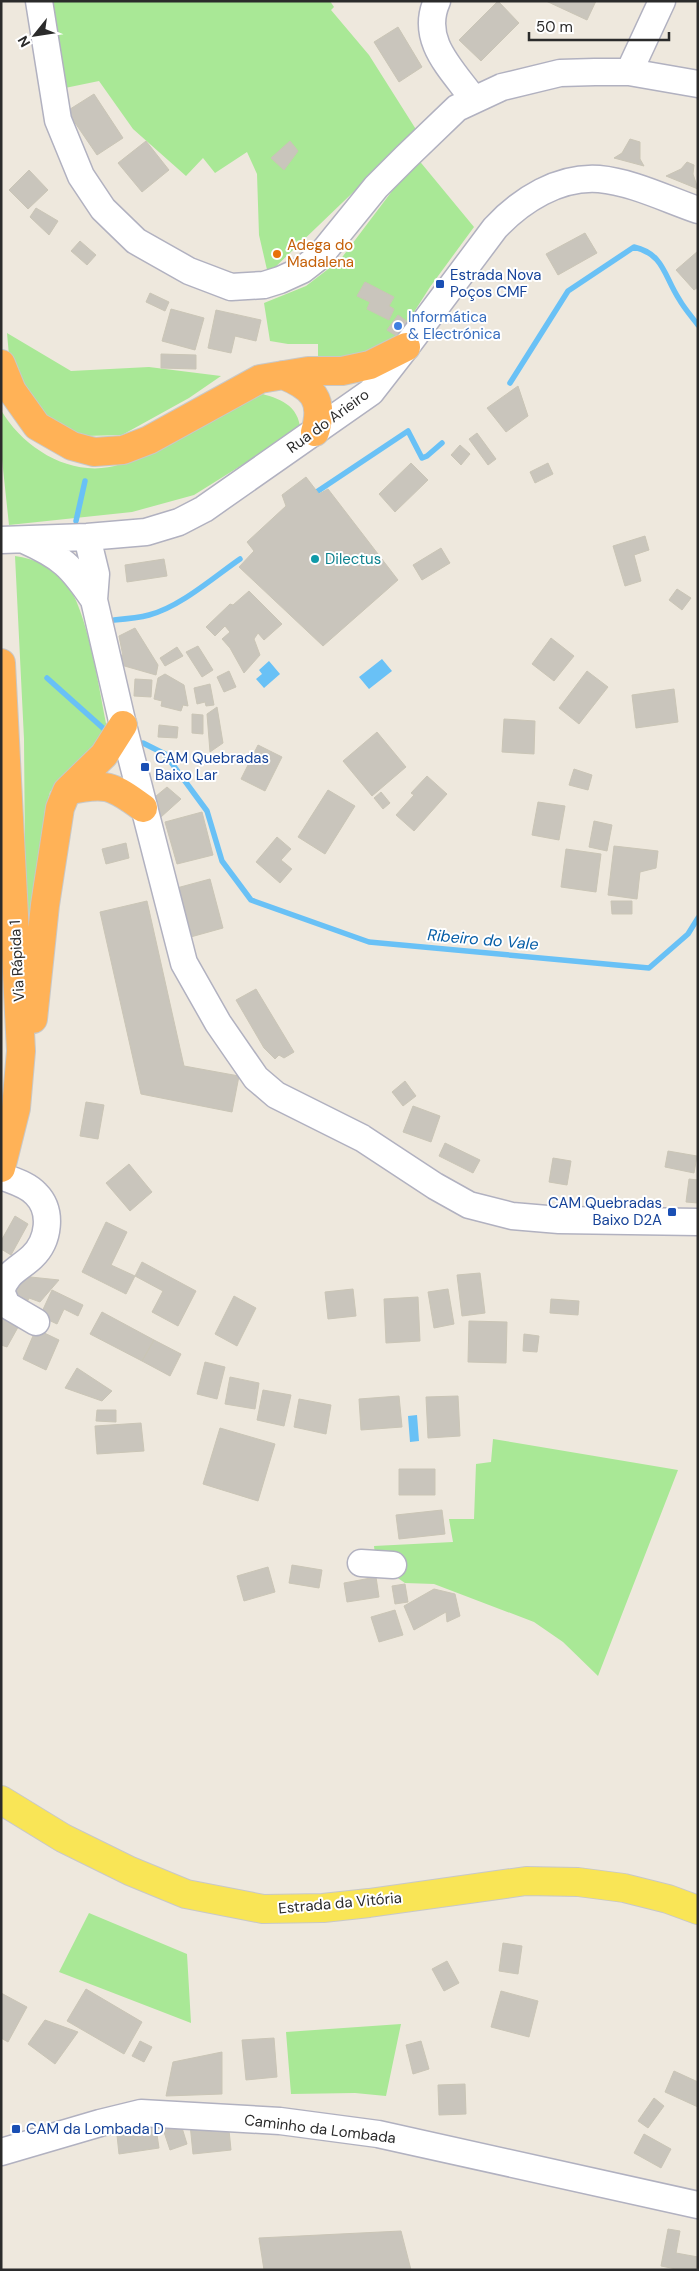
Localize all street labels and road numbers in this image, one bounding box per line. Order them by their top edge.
street label: Rua do Arieiro [283,384,373,458]
street label: Via Rápida 1 [5,920,29,1002]
street label: Estrada da Vitória [277,1888,403,1918]
street label: Caminho da Lombada [243,2110,397,2148]

